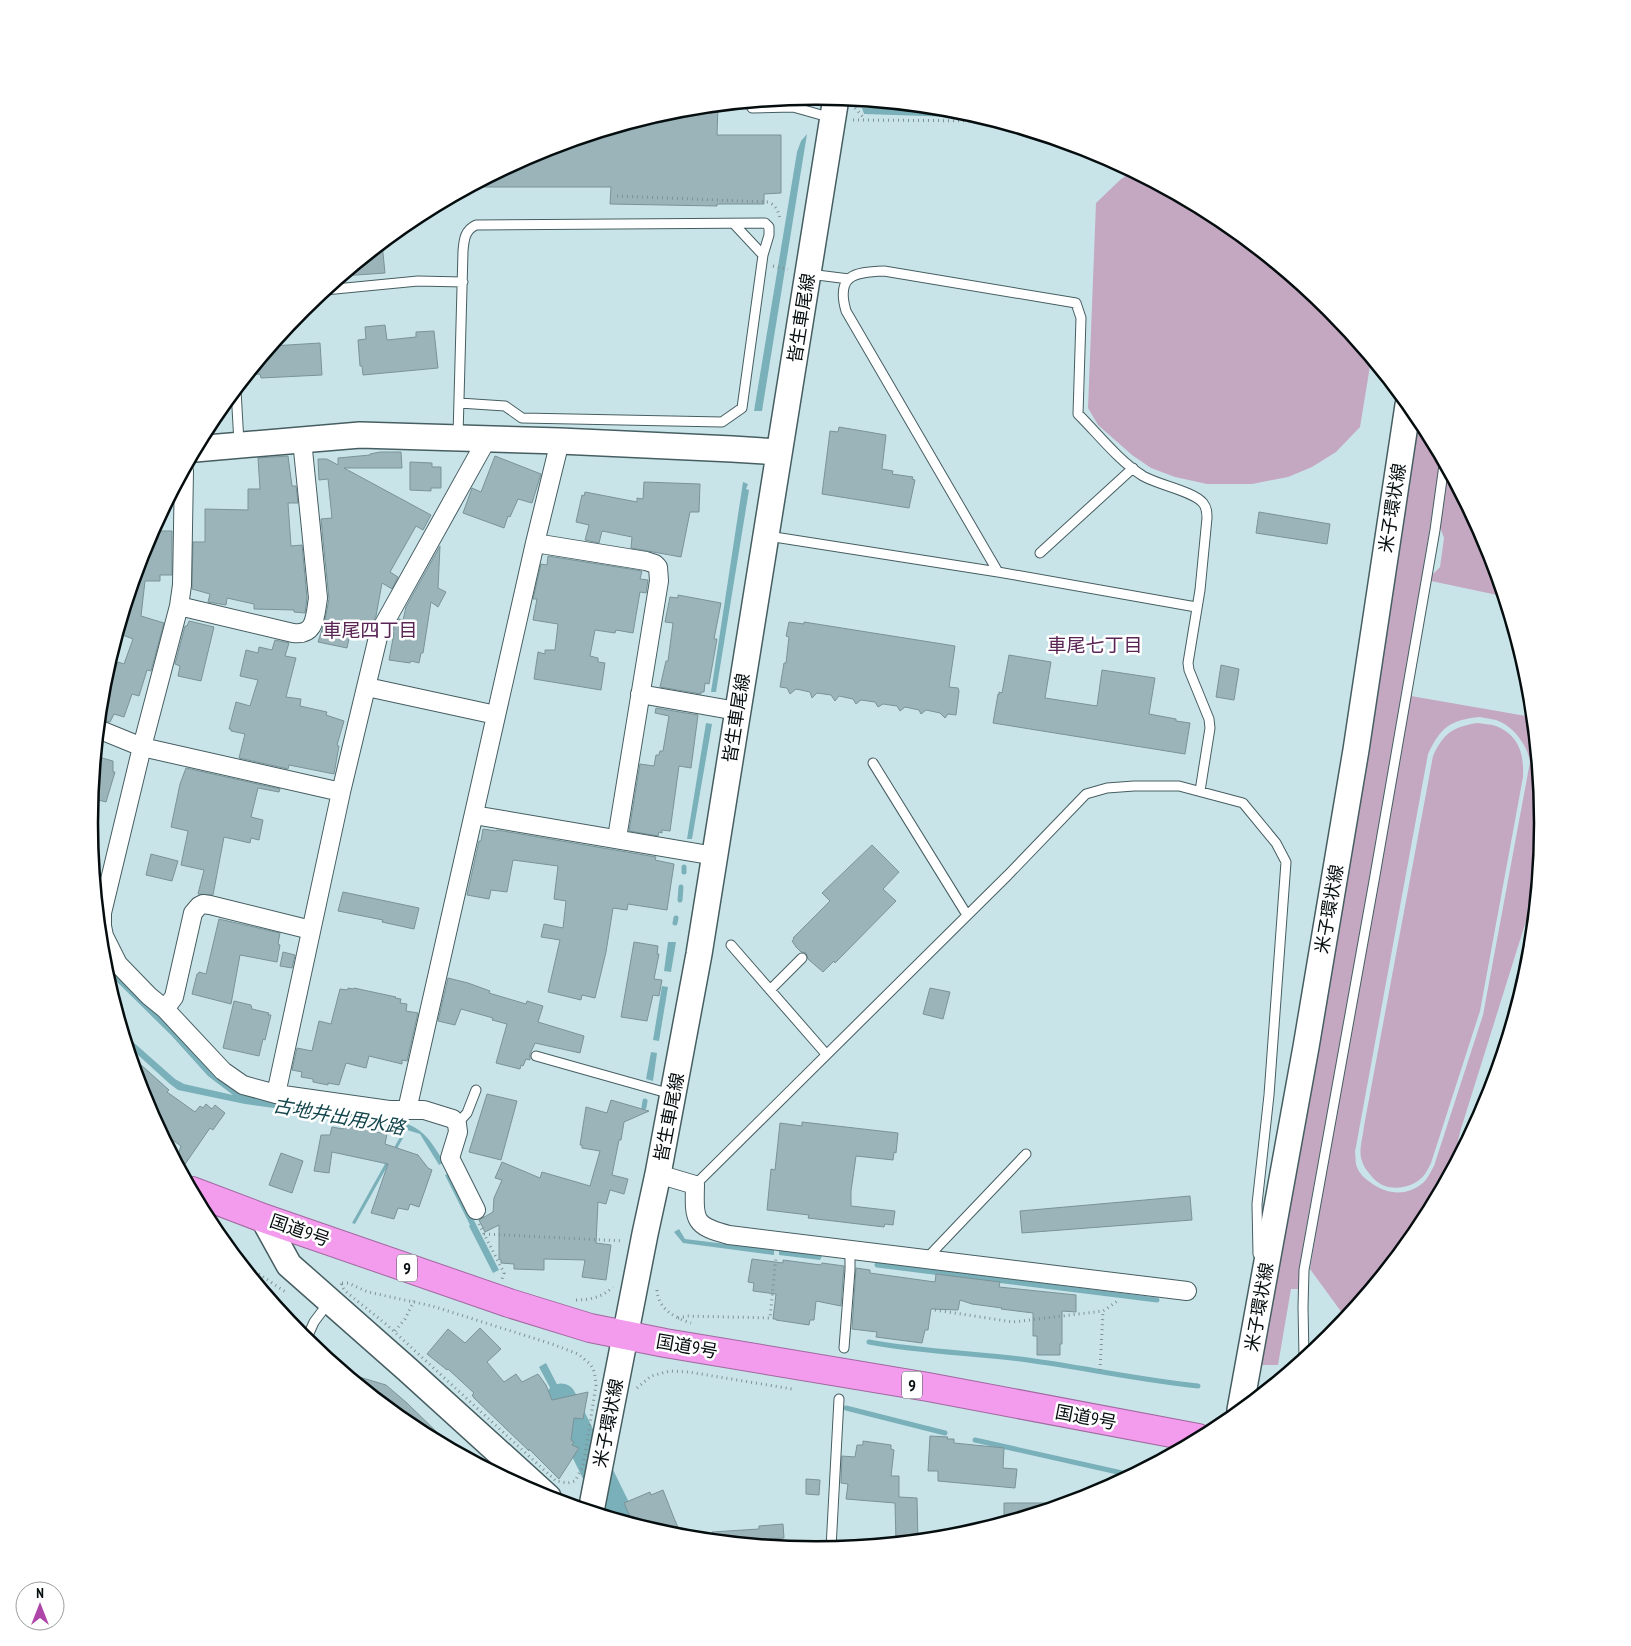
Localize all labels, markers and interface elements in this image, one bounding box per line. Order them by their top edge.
street label: 皆生車尾線 [783,272,819,364]
street label: 米子環状線 [1374,462,1410,554]
district label: 車尾四丁目 [322,618,418,642]
district label: 車尾七丁目 [1047,633,1143,657]
street label: 皆生車尾線 [718,672,754,764]
street label: 米子環状線 [1310,863,1348,955]
street label: 皆生車尾線 [649,1071,689,1163]
water label: 古地井出用水路 [271,1093,409,1140]
street label: 国道9号 [267,1209,333,1251]
road number: 9 [397,1254,417,1282]
street label: 米子環状線 [1240,1261,1278,1353]
street label: 国道9号 [654,1329,720,1363]
road number: 9 [902,1372,922,1398]
street label: 米子環状線 [588,1377,628,1469]
street label: 国道9号 [1053,1400,1119,1434]
north arrow [15,1581,65,1631]
text: N [36,1584,44,1602]

